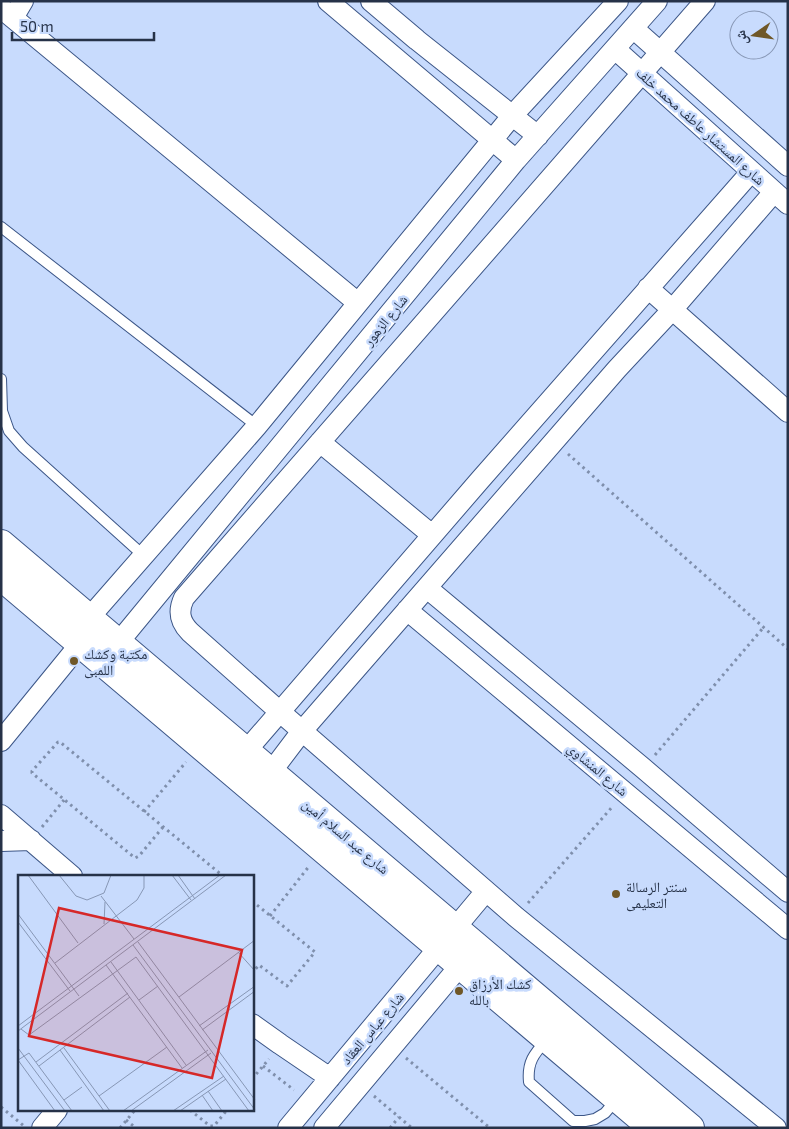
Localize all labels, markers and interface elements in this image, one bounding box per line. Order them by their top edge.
scale bar [12,10,155,42]
north arrow [729,10,779,60]
text: 50 m [20,17,54,35]
text: ش [731,29,752,47]
street label: شارع المستشار عاطف محمد خلف [632,64,769,190]
street label: شارع الزهور [359,291,412,351]
place label: مكتبة وكشك اللمبى [84,645,147,679]
marker: مكتبة وكشك اللمبى [68,655,80,667]
street label: شارع المنشاوي [562,739,632,802]
street label: شارع عبد السلام أمين [298,795,393,879]
inset map [18,875,254,1112]
place label: سنتر الرسالة التعليمى [626,878,687,912]
marker: سنتر الرسالة التعليمى [610,888,622,900]
place label: كشك الأرزاق بالله [469,975,531,1008]
marker: كشك الأرزاق بالله [453,985,465,997]
street label: شارع عباس العقاد [337,989,409,1069]

